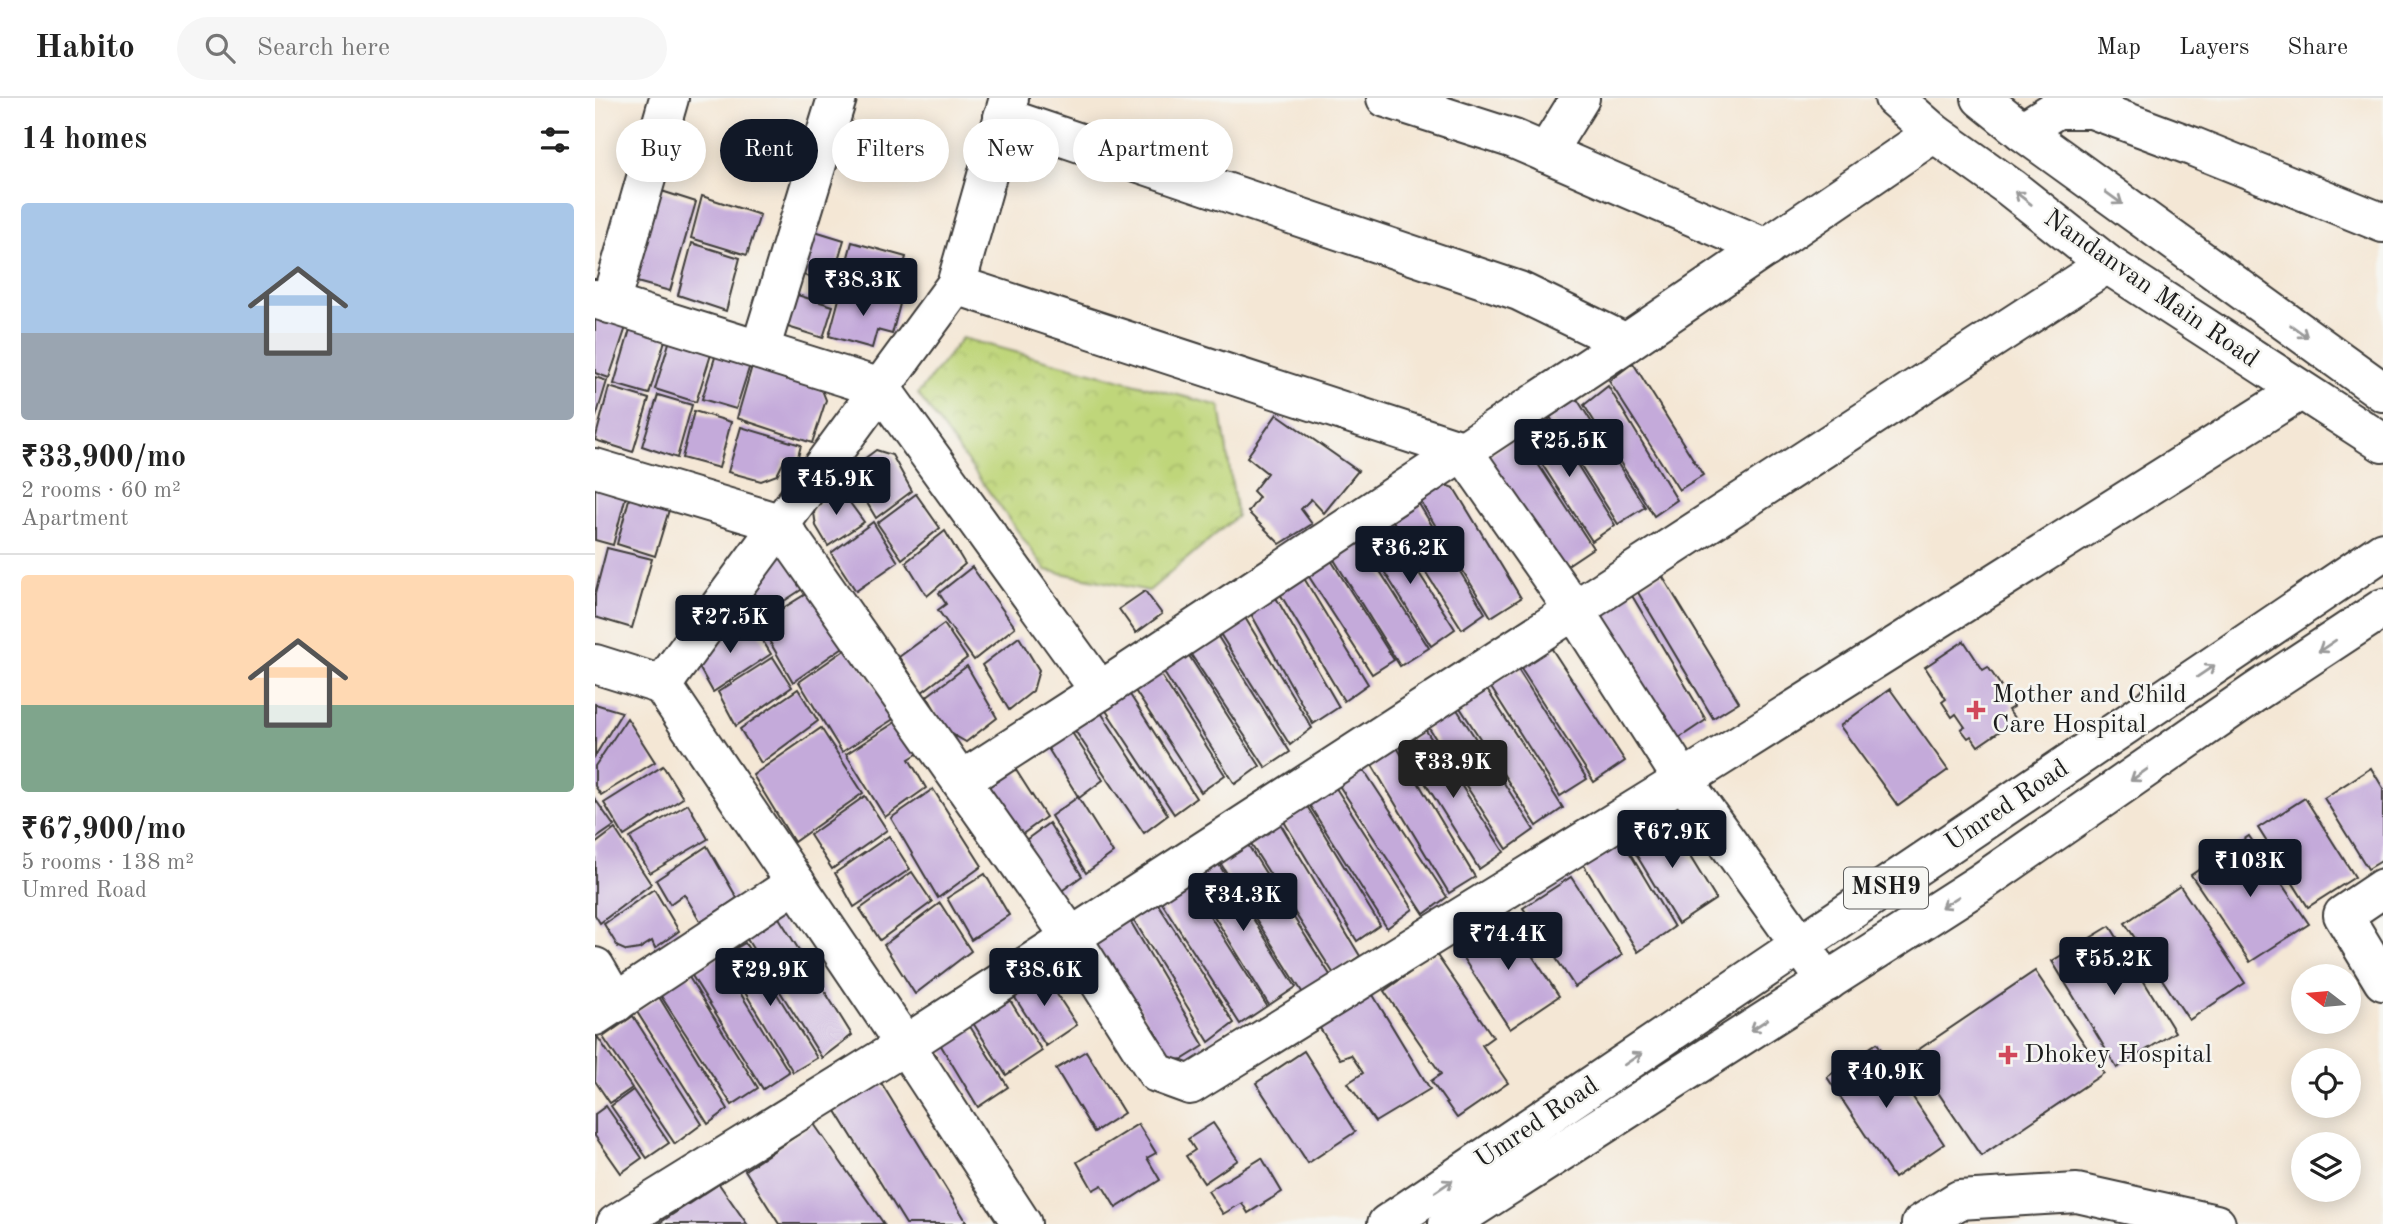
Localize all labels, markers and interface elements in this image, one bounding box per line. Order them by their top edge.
search box [177,17,667,80]
icon: search [201,29,239,67]
text: Habito [35,32,135,65]
text: Search here [257,35,390,61]
text: Map [2097,36,2141,60]
text: Layers [2179,36,2249,60]
text: Share [2287,36,2348,60]
chip: Buy [616,119,706,182]
chip: Rent [720,119,818,182]
chip: Filters [832,119,949,182]
chip: New [963,119,1059,182]
chip: Apartment [1073,119,1233,182]
icon: filters [536,121,574,159]
text: 14 homes [21,125,147,155]
one-way arrow [2015,190,2033,206]
one-way arrow [2104,191,2123,205]
street label: Nandanvan Main Road [2039,205,2263,373]
icon: home [235,248,361,374]
pin: ₹38.3K [806,258,920,318]
text: ₹38.3K [824,269,902,292]
one-way arrow [2289,323,2308,338]
pin: ₹25.5K [1512,420,1626,479]
text: ₹25.5K [1530,430,1608,453]
text: ₹33,900/mo [21,443,186,473]
pin: ₹45.9K [779,458,893,517]
text: ₹45.9K [797,468,875,491]
text: 2 rooms · 60 m² [21,479,181,502]
text: Apartment [21,507,129,530]
pin: ₹36.2K [1353,526,1467,586]
text: ₹36.2K [1371,537,1449,560]
pin: ₹27.5K [673,596,787,655]
text: ₹27.5K [691,606,769,629]
icon: home [235,620,361,746]
one-way arrow [2318,639,2337,653]
one-way arrow [2196,664,2216,678]
place label: Mother and Child Care Hospital [1992,682,2187,738]
marker: Mother and Child Care Hospital [1966,700,1986,720]
pin: ₹33.9K [1396,740,1510,800]
text: ₹33.9K [1414,751,1492,774]
street label: Umred Road [1941,755,2073,857]
one-way arrow [2130,768,2149,782]
pin: ₹67.9K [1615,810,1729,870]
text: ₹67,900/mo [21,815,186,845]
text: ₹67.9K [1633,821,1711,844]
pin: ₹103K [2201,840,2299,899]
text: ₹103K [2215,850,2285,873]
text: 5 rooms · 138 m² [21,851,194,874]
road number: MSH9 [1844,868,1928,908]
pin: ₹34.3K [1186,874,1300,933]
text: Umred Road [21,879,147,902]
text: ₹34.3K [1204,884,1282,907]
one-way arrow [1941,895,1961,909]
pin: ₹74.4K [1451,912,1565,972]
text: ₹74.4K [1469,923,1547,946]
pin: ₹55.2K [2057,937,2171,997]
pin: ₹29.9K [713,948,827,1008]
pin: ₹38.6K [987,948,1101,1008]
text: ₹55.2K [2075,948,2153,971]
text: ₹29.9K [731,959,809,982]
text: ₹38.6K [1005,959,1083,982]
north arrow [2291,964,2361,1034]
map controls [2291,964,2361,1202]
one-way arrow [1750,1019,1770,1033]
place label: Dhokey Hospital [2024,1042,2212,1068]
marker: Dhokey Hospital [1998,1045,2018,1065]
button: locate [2291,1048,2361,1118]
pin: ₹40.9K [1829,1051,1943,1110]
one-way arrow [1622,1052,1642,1066]
text: ₹40.9K [1847,1061,1925,1084]
street label: Umred Road [1471,1072,1603,1174]
button: layers [2291,1132,2361,1202]
one-way arrow [1434,1179,1453,1193]

